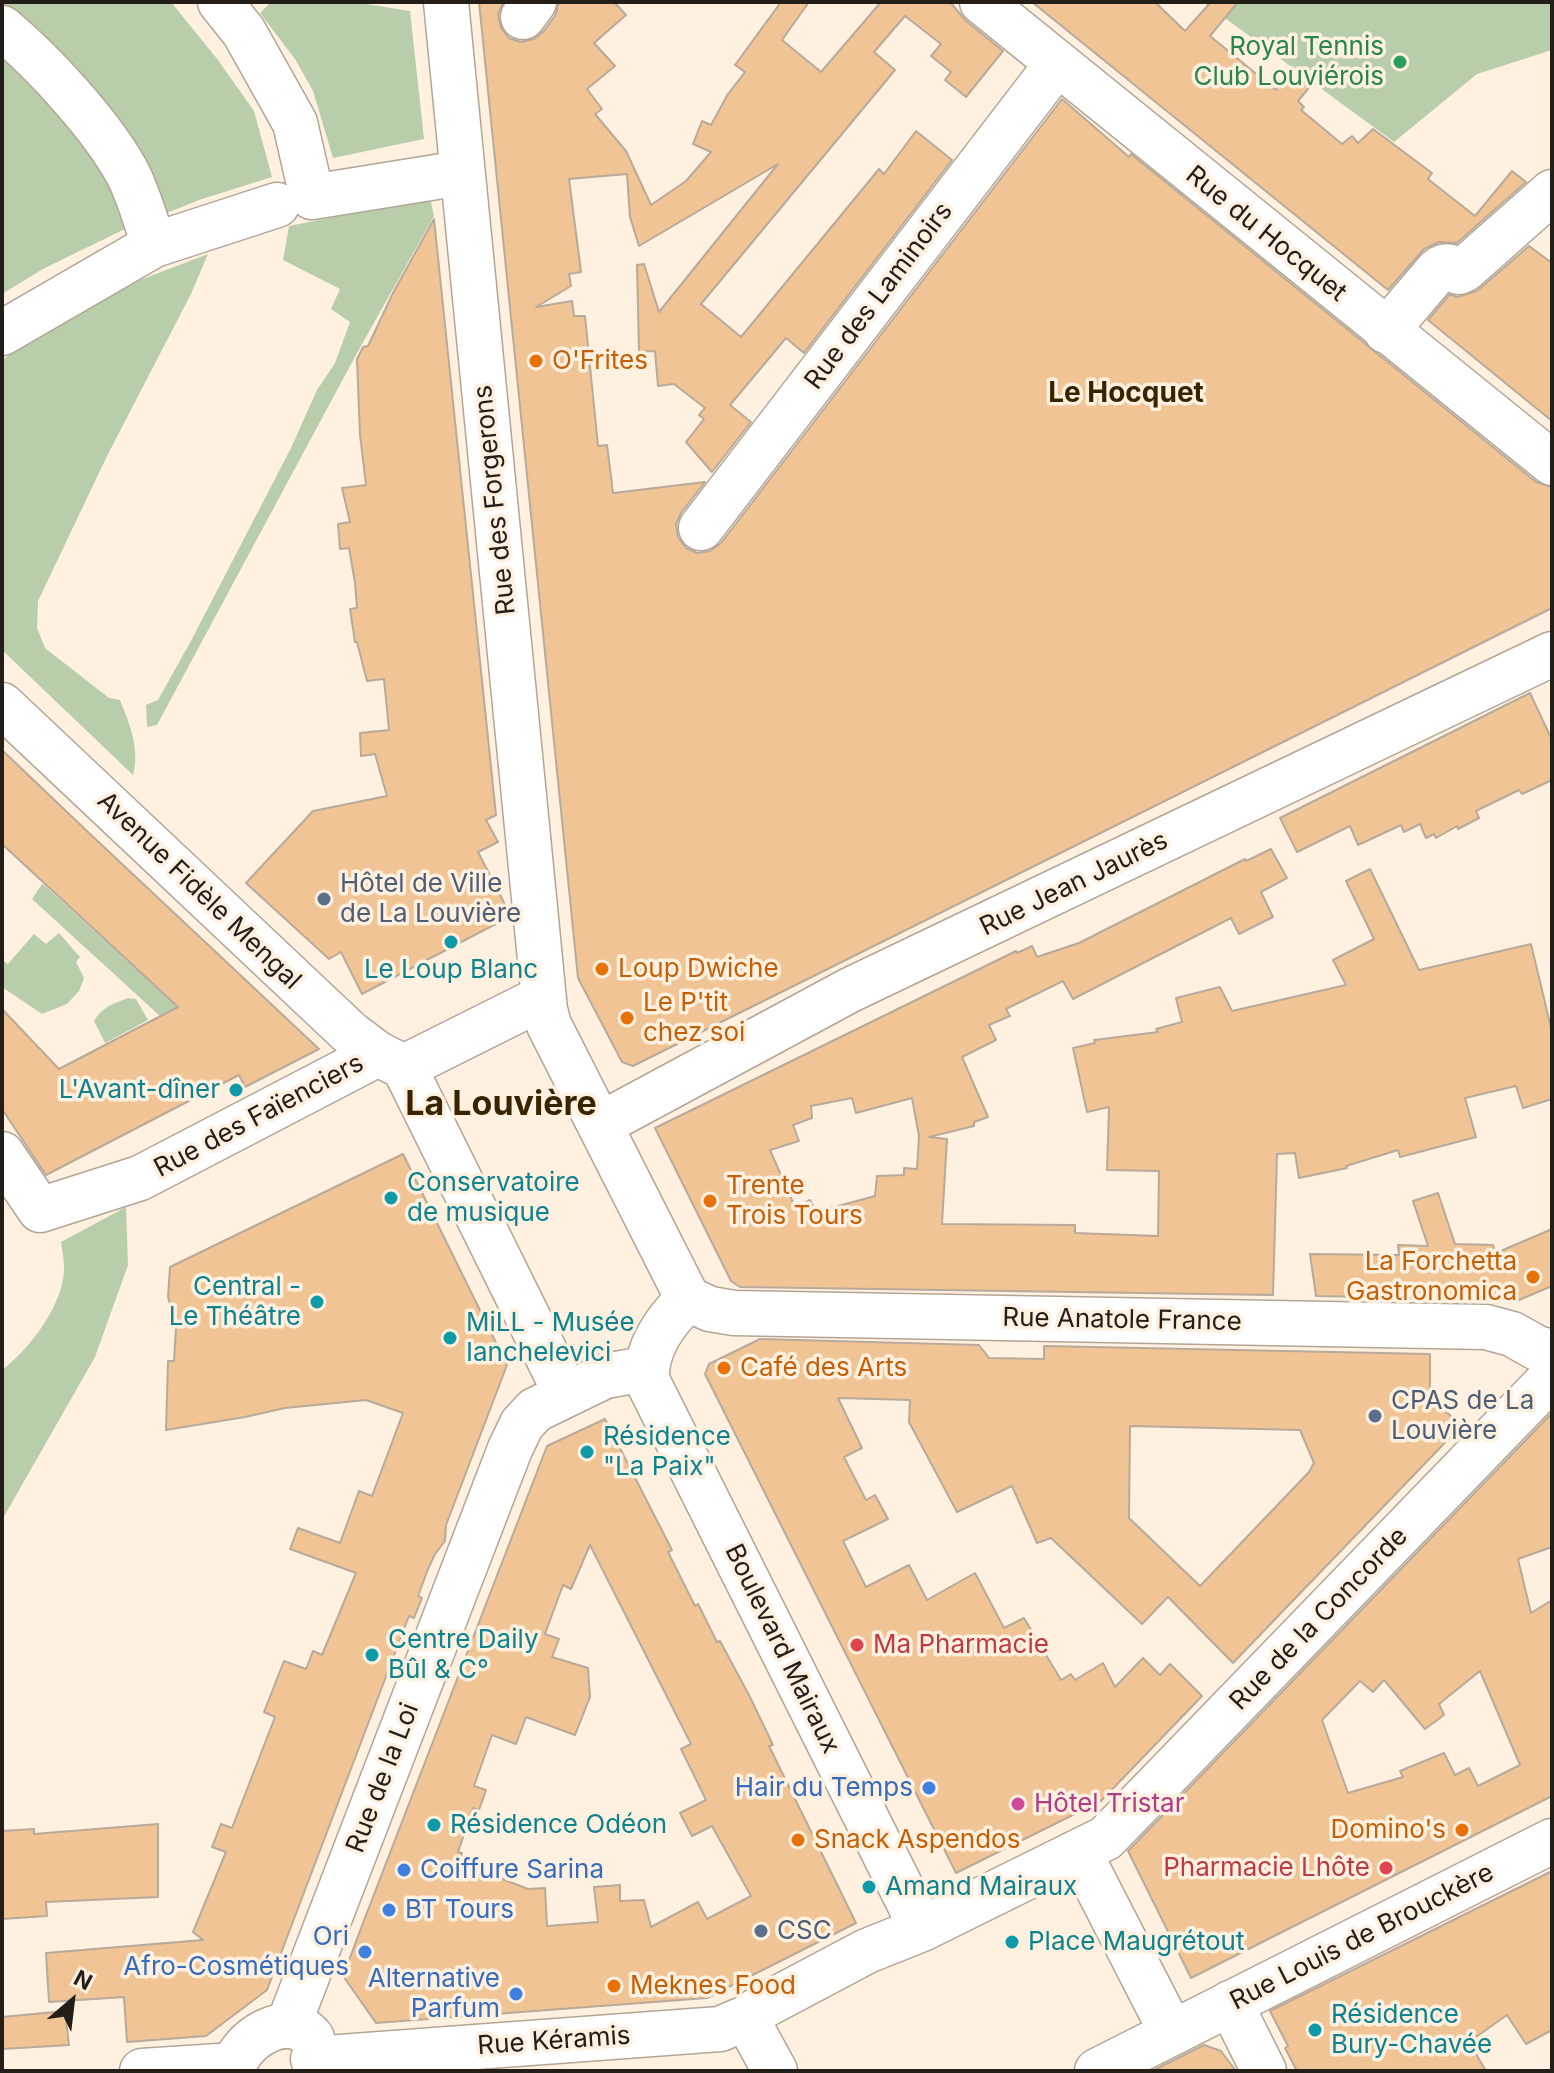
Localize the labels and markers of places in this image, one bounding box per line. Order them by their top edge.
place label: Royal Tennis Club Louviérois [1193,31,1384,92]
marker: Royal Tennis Club Louviérois [1391,53,1409,71]
place label: O'Frites [552,345,648,377]
marker: O'Frites [527,352,545,370]
place label: Hôtel de Ville de La Louvière [340,868,521,930]
marker: Hôtel de Ville de La Louvière [315,890,333,908]
marker: Le Loup Blanc [442,933,460,951]
place label: Loup Dwiche [618,953,779,985]
place label: Le Loup Blanc [364,954,538,986]
marker: Loup Dwiche [593,960,611,978]
place label: Le P'tit chez soi [643,987,745,1048]
marker: Le P'tit chez soi [618,1009,636,1027]
place label: L'Avant-dîner [59,1074,220,1106]
marker: L'Avant-dîner [227,1081,245,1099]
place label: Conservatoire de musique [407,1167,580,1228]
place label: Trente Trois Tours [726,1170,863,1232]
marker: Conservatoire de musique [382,1189,400,1207]
marker: Trente Trois Tours [701,1192,719,1210]
place label: La Forchetta Gastronomica [1346,1246,1517,1308]
marker: La Forchetta Gastronomica [1524,1268,1542,1286]
place label: Central - Le Théâtre [169,1271,301,1332]
marker: Central - Le Théâtre [308,1293,326,1311]
place label: MiLL - Musée Ianchelevici [466,1307,635,1368]
marker: MiLL - Musée Ianchelevici [441,1329,459,1347]
place label: Café des Arts [740,1352,907,1384]
marker: Café des Arts [715,1359,733,1377]
place label: CPAS de La Louvière [1391,1385,1534,1446]
marker: CPAS de La Louvière [1366,1407,1384,1425]
place label: Résidence "La Paix" [603,1421,731,1482]
marker: Résidence "La Paix" [578,1443,596,1461]
place label: Centre Daily Bûl & C° [388,1624,539,1686]
place label: Ma Pharmacie [873,1629,1049,1661]
marker: Ma Pharmacie [848,1636,866,1654]
marker: Centre Daily Bûl & C° [363,1646,381,1664]
place label: Hair du Temps [735,1772,913,1804]
marker: Hair du Temps [920,1779,938,1797]
place label: Hôtel Tristar [1034,1788,1184,1820]
marker: Hôtel Tristar [1009,1795,1027,1813]
place label: Résidence Odéon [450,1809,667,1841]
place label: Domino's [1330,1814,1446,1846]
marker: Résidence Odéon [425,1816,443,1834]
marker: Domino's [1453,1821,1471,1839]
place label: Snack Aspendos [814,1824,1020,1856]
marker: Snack Aspendos [789,1831,807,1849]
place label: Pharmacie Lhôte [1163,1852,1370,1884]
place label: Coiffure Sarina [420,1854,604,1886]
marker: Pharmacie Lhôte [1377,1859,1395,1877]
marker: Coiffure Sarina [395,1861,413,1879]
place label: Amand Mairaux [885,1871,1077,1903]
marker: Amand Mairaux [860,1878,878,1896]
place label: BT Tours [405,1894,514,1926]
marker: BT Tours [380,1901,398,1919]
place label: CSC [777,1915,832,1947]
place label: Ori Afro-Cosmétiques [123,1921,349,1982]
marker: CSC [752,1922,770,1940]
place label: Place Maugrétout [1028,1926,1244,1958]
marker: Place Maugrétout [1003,1933,1021,1951]
marker: Ori Afro-Cosmétiques [356,1943,374,1961]
place label: Alternative Parfum [368,1963,500,2024]
place label: Meknes Food [630,1970,796,2002]
marker: Meknes Food [605,1977,623,1995]
marker: Alternative Parfum [507,1985,525,2003]
place label: Résidence Bury-Chavée [1331,1999,1492,2060]
marker: Résidence Bury-Chavée [1306,2021,1324,2039]

